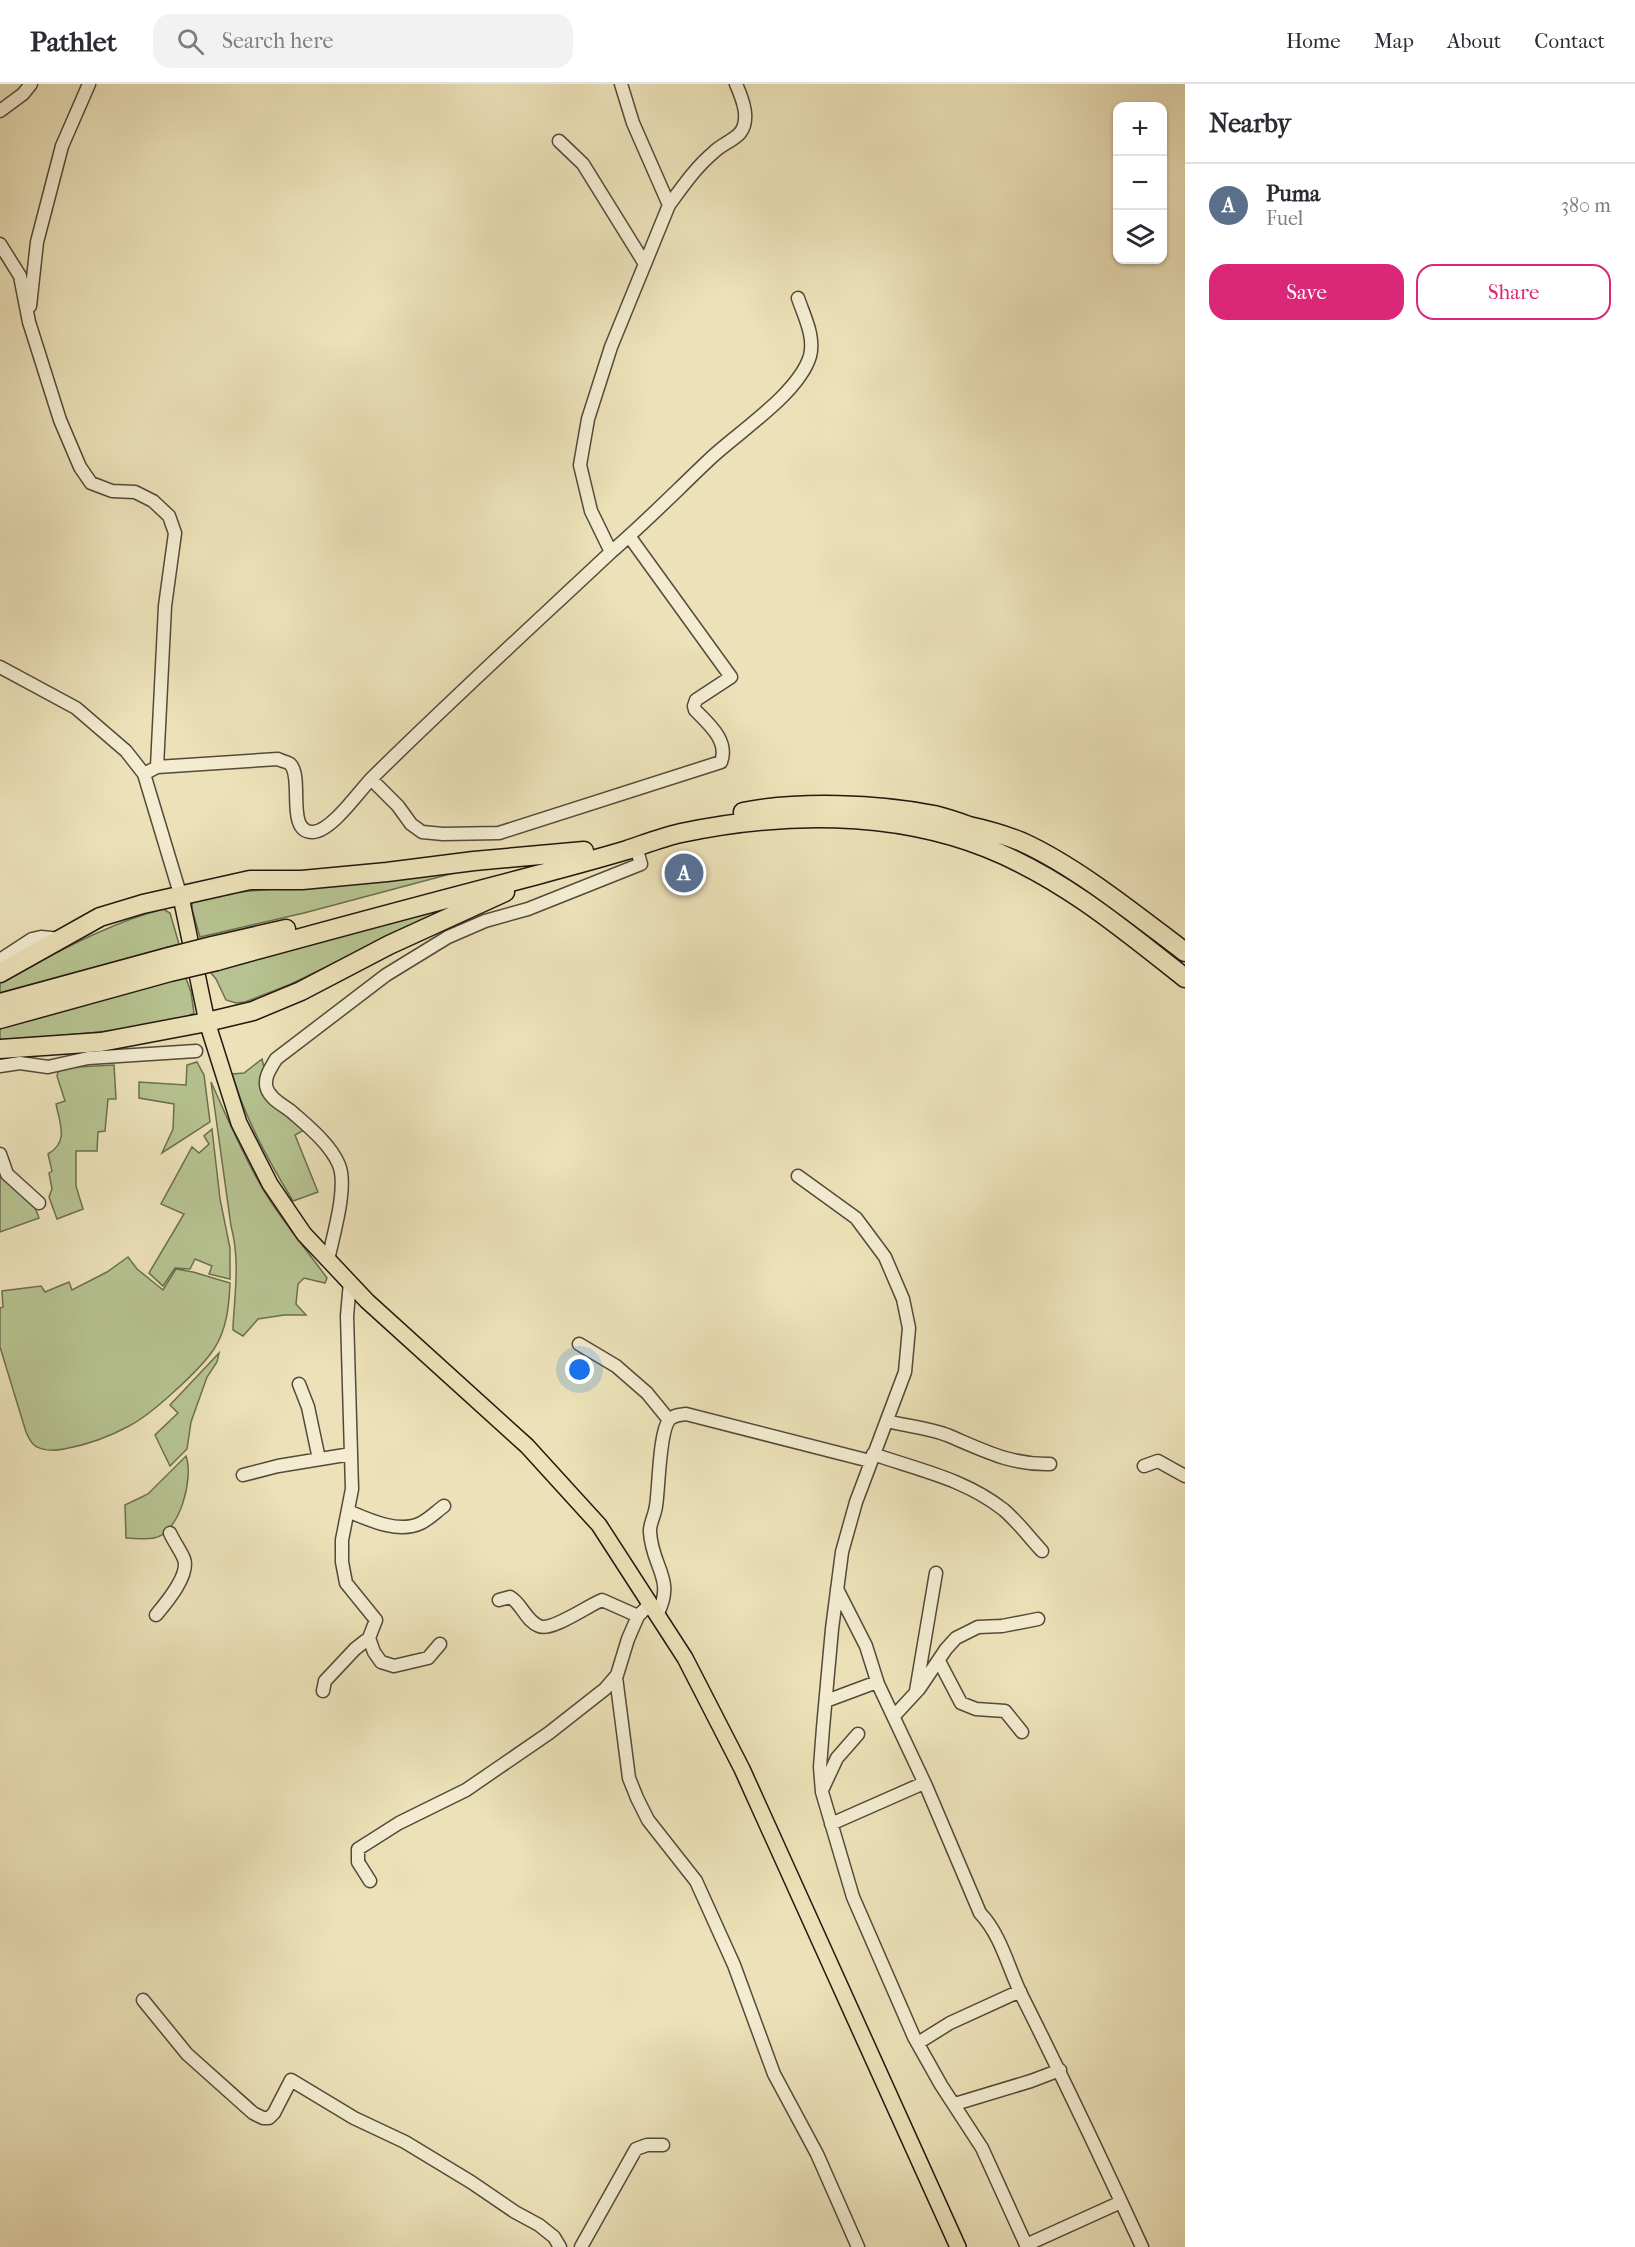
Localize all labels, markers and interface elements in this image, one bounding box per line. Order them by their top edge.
search box [153,14,573,68]
text: Pathlet [30,25,117,58]
icon: search [174,25,207,58]
text: Search here [222,28,333,54]
text: Home [1286,29,1341,53]
text: Map [1374,29,1414,53]
text: About [1447,29,1501,53]
text: Contact [1534,29,1605,53]
map controls [1113,102,1167,264]
button: + [1113,102,1167,156]
text: Nearby [1209,108,1291,139]
button: − [1113,156,1167,210]
text: Puma [1266,181,1320,207]
text: A [1222,194,1235,217]
text: 380 m [1561,194,1611,217]
text: Fuel [1266,207,1303,230]
button: layers [1113,210,1167,264]
button: Save [1209,264,1404,320]
button: Share [1416,264,1611,320]
pin: A [664,850,704,896]
your location [565,1355,594,1384]

